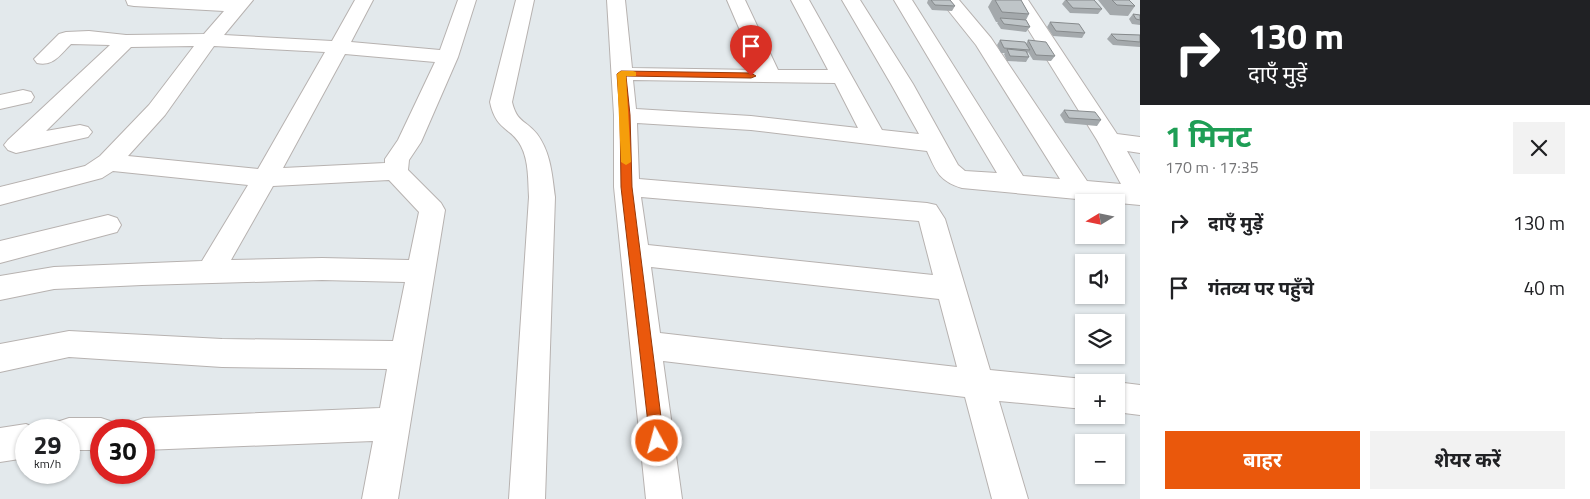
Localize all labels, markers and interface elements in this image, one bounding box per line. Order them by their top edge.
text: 130 m [1248,9,1344,63]
icon: right [1165,20,1230,85]
pin [730,25,772,76]
icon: arrive [737,32,765,60]
text: दाएँ मुड़ें [1248,57,1307,91]
text: 1 मिनट [1165,113,1251,159]
button: close [1513,122,1565,174]
text: 170 m · 17:35 [1165,155,1259,179]
north arrow [1075,194,1125,244]
map controls [1075,194,1125,484]
text: दाएँ मुड़ें [1208,208,1263,237]
text: 130 m [1513,208,1565,237]
icon: right [1165,209,1193,237]
button: sound [1075,254,1125,304]
text: गंतव्य पर पहुँचे [1208,273,1314,302]
text: 40 m [1524,273,1565,302]
icon: arrive [1165,274,1193,302]
button: layers [1075,314,1125,364]
button: + [1075,374,1125,424]
position arrow [630,414,682,466]
speed limit sign: 30 [90,419,155,484]
text: 29 [33,426,62,464]
button: बाहर [1165,431,1360,489]
button: शेयर करें [1370,431,1565,489]
button: − [1075,434,1125,484]
text: km/h [34,454,61,473]

